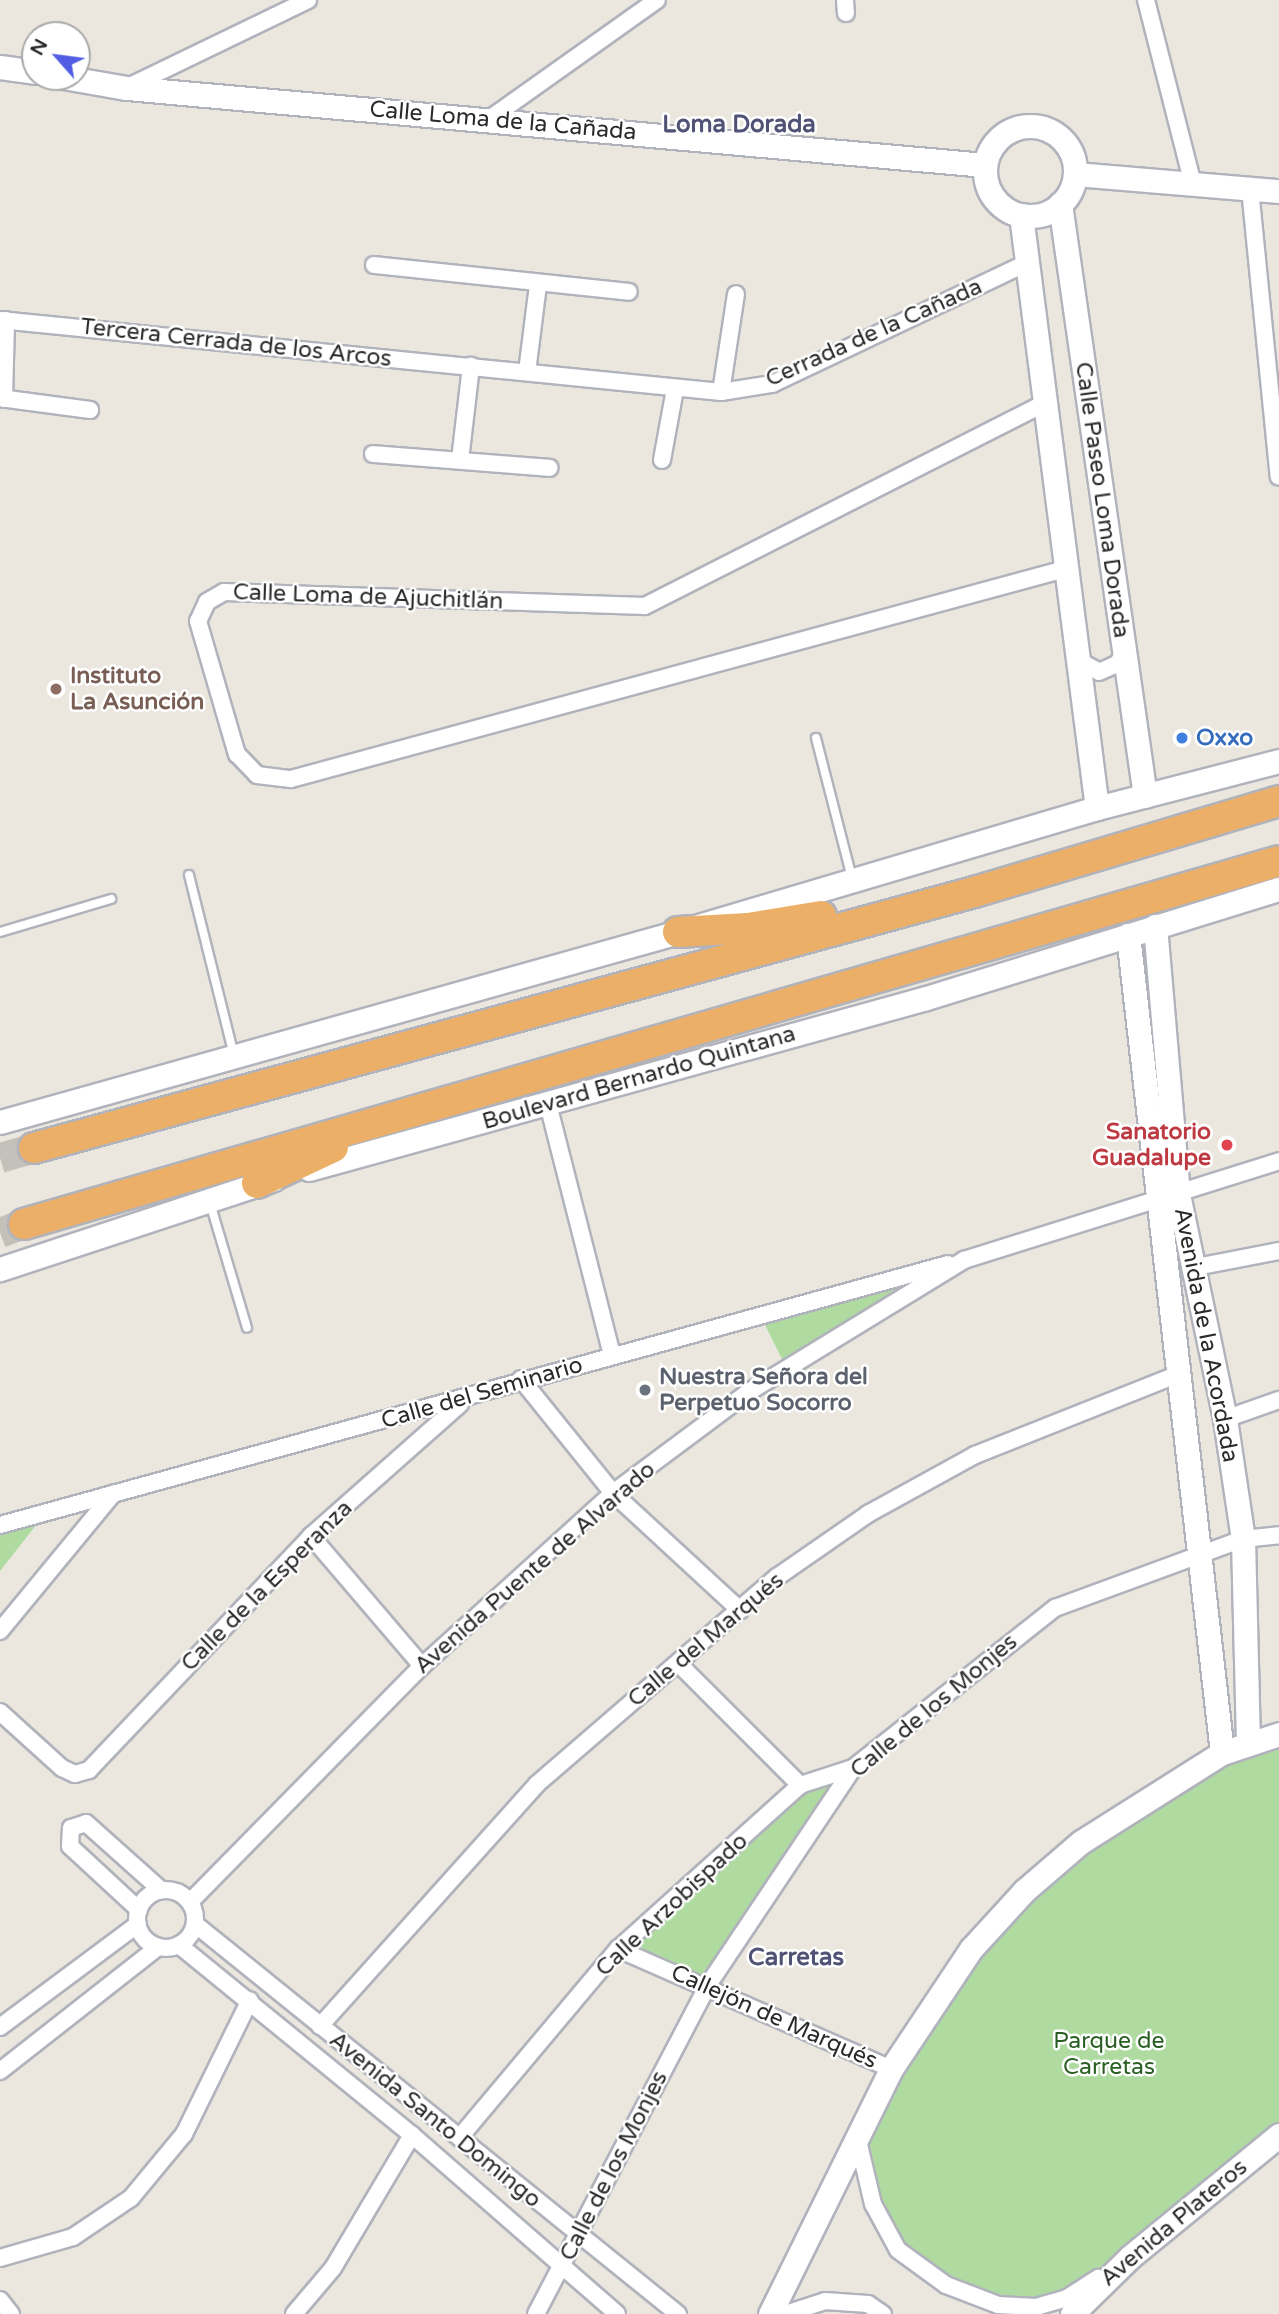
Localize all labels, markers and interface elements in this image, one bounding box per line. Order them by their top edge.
north arrow [21,21,91,91]
text: N [26,35,53,59]
street label: Calle Loma de la Cañada [368,96,638,146]
district label: Loma Dorada [662,111,816,139]
street label: Cerrada de la Cañada [761,273,987,393]
street label: Tercera Cerrada de los Arcos [79,313,393,373]
street label: Calle Paseo Loma Dorada [1069,360,1135,640]
street label: Calle Loma de Ajuchitlán [232,578,504,616]
place label: Instituto La Asunción [70,662,204,716]
marker: Instituto La Asunción [48,681,64,697]
place label: Oxxo [1196,724,1253,752]
marker: Oxxo [1174,730,1190,746]
street label: Boulevard Bernardo Quintana [479,1020,799,1136]
place label: Sanatorio Guadalupe [1092,1118,1211,1172]
marker: Sanatorio Guadalupe [1217,1135,1237,1155]
street label: Avenida de la Acordada [1168,1205,1244,1465]
street label: Calle del Seminario [378,1351,586,1435]
place label: Nuestra Señora del Perpetuo Socorro [659,1363,868,1417]
marker: Nuestra Señora del Perpetuo Socorro [637,1382,653,1398]
street label: Avenida Puente de Alvarado [409,1456,661,1680]
street label: Calle de la Esperanza [176,1495,358,1677]
street label: Calle del Marqués [623,1567,789,1713]
street label: Calle de los Monjes [845,1628,1023,1784]
street label: Calle Arzobispado [590,1827,754,1983]
district label: Carretas [748,1944,844,1972]
street label: Callejón de Marqués [667,1959,881,2075]
street label: Avenida Santo Domingo [324,2026,546,2214]
park label: Parque de Carretas [1053,2027,1165,2081]
street label: Calle de los Monjes [554,2066,674,2266]
street label: Avenida Plateros [1095,2153,1253,2293]

